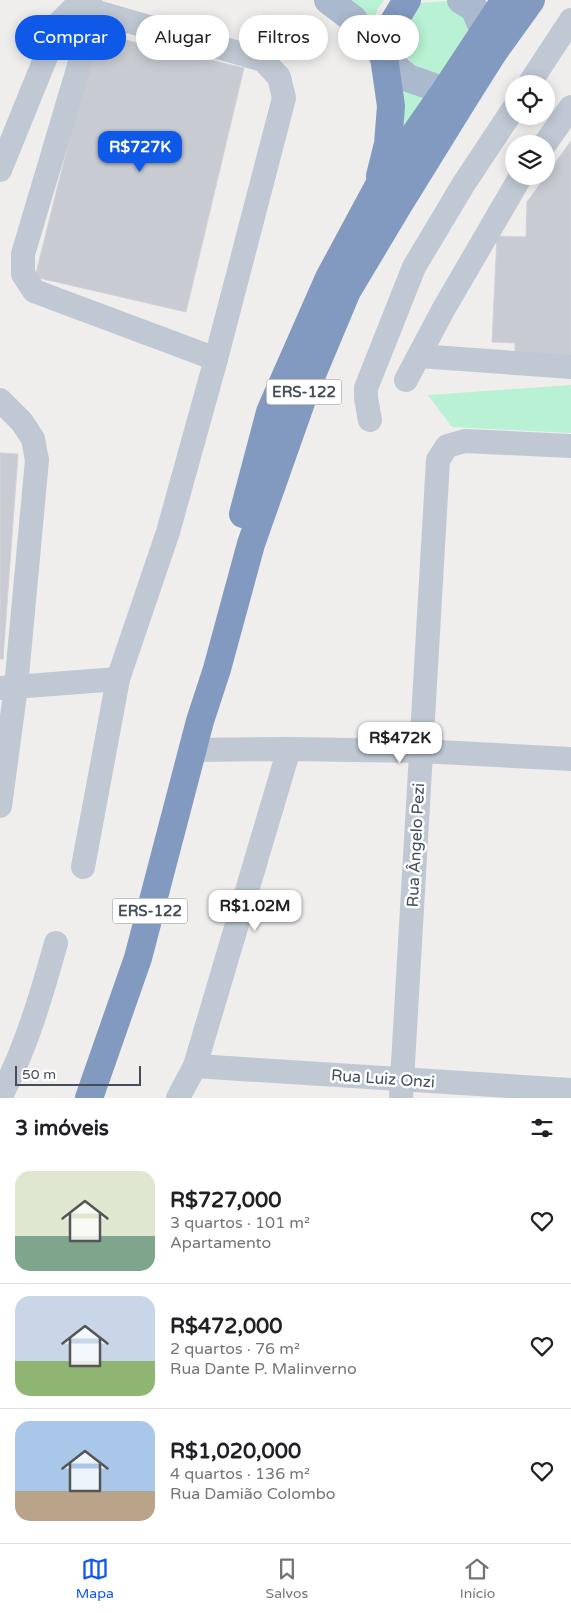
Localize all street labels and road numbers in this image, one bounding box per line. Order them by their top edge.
road number: ERS-122 [266,380,342,404]
street label: Rua Ângelo Pezi [403,782,429,908]
road number: ERS-122 [112,898,188,924]
street label: Rua Luiz Onzi [330,1065,435,1093]

